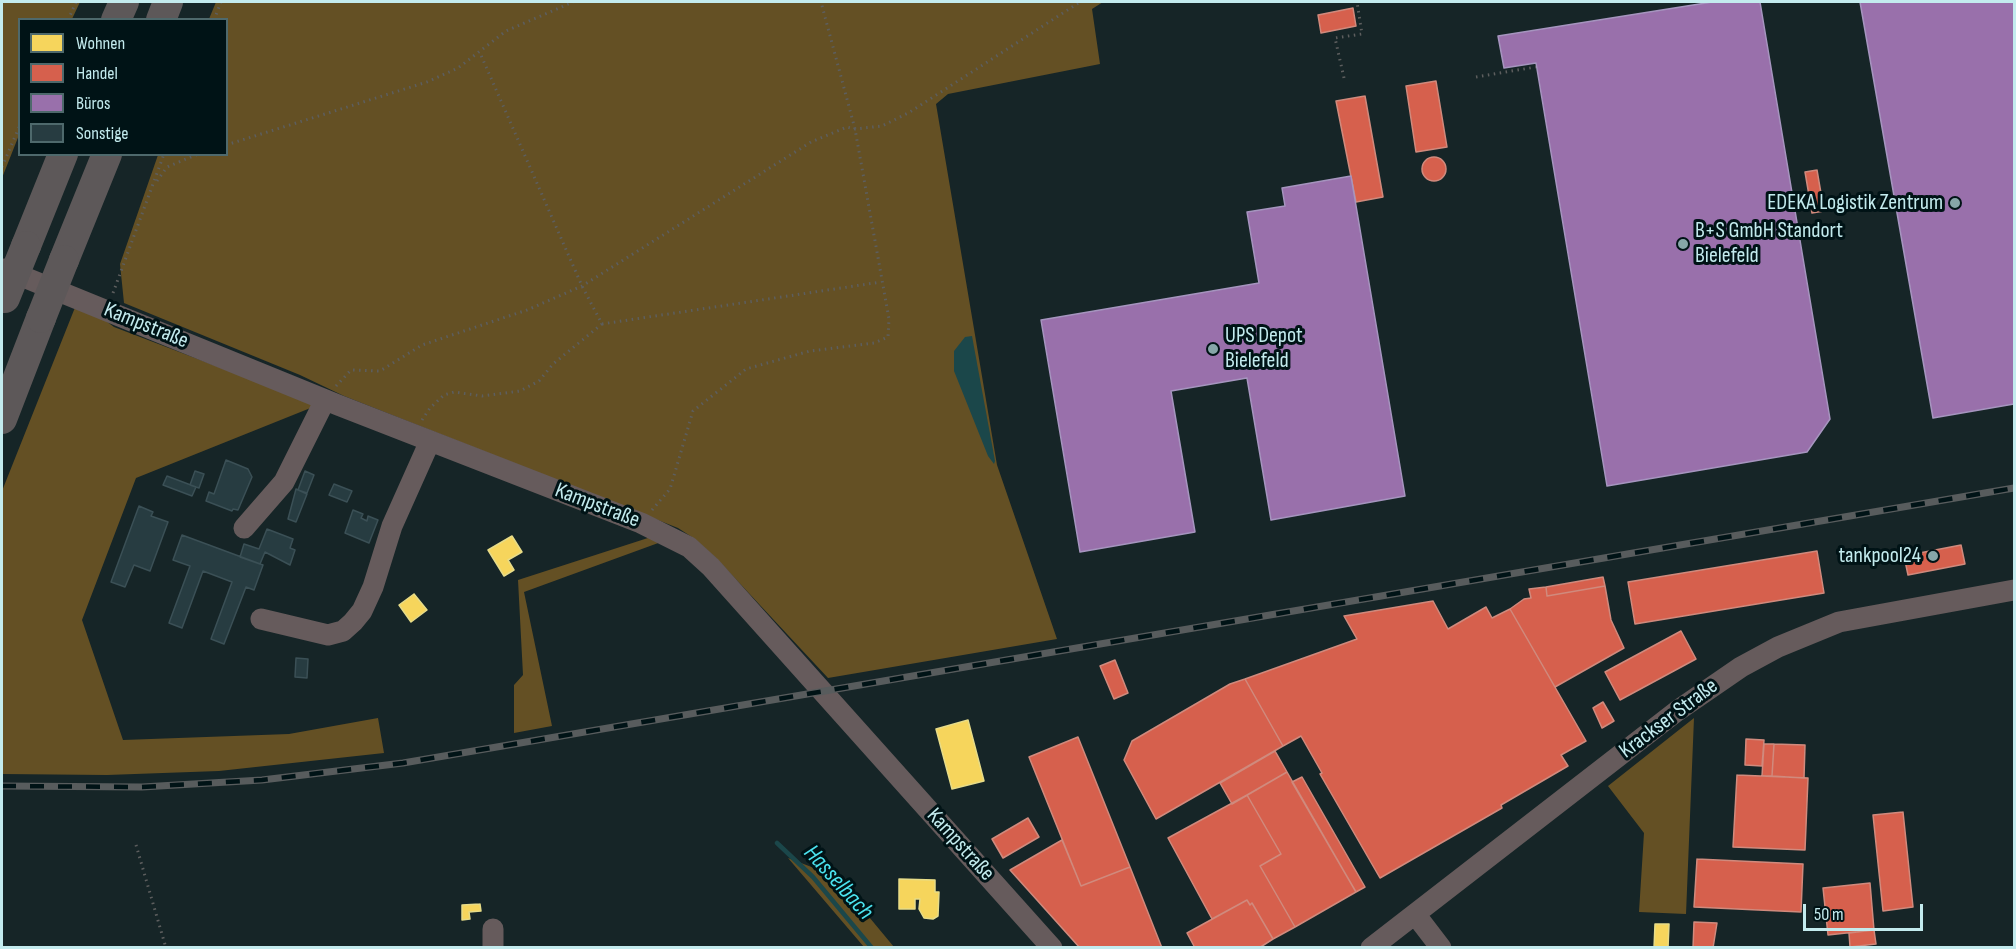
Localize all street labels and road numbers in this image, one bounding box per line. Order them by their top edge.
street label: Kampstraße [100,297,192,355]
street label: Kampstraße [551,478,643,534]
street label: Krackser Straße [1615,673,1723,765]
street label: Kampstraße [921,803,999,887]

